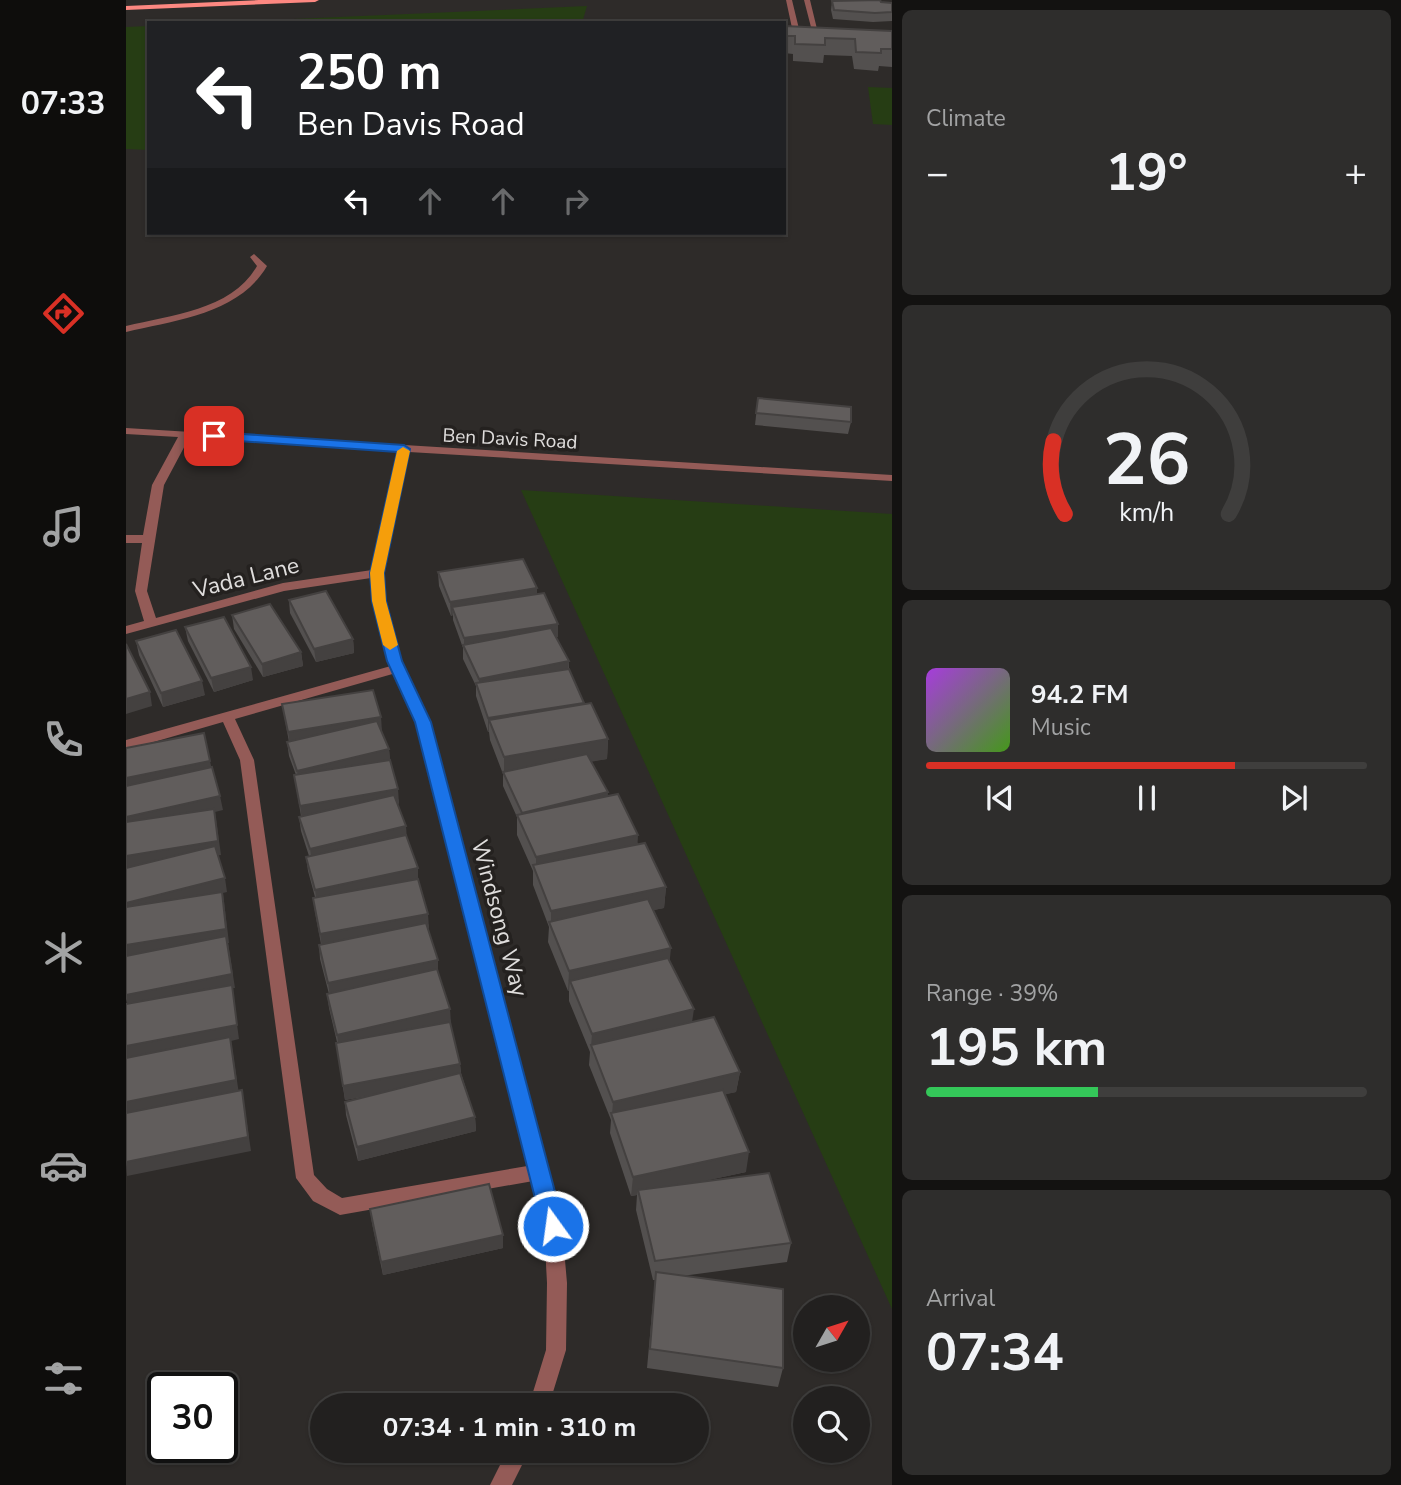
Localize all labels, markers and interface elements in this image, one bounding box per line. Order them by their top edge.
text: 250 m [297,39,441,106]
icon: left [182,49,273,140]
text: 07:33 [21,82,105,125]
text: Ben Davis Road [297,103,525,146]
text: Climate [926,103,1006,134]
text: 19° [1105,137,1188,208]
text: − [926,148,949,199]
text: + [1344,148,1367,199]
icon: left [338,182,376,220]
icon: ahead [411,182,449,220]
icon: ahead [484,182,522,220]
icon: right [557,182,595,220]
icon: directions [39,289,88,338]
pin [184,406,244,466]
text: 26 [1103,410,1190,510]
icon: arrive [195,417,233,455]
street label: Ben Davis Road [442,422,578,456]
text: km/h [1119,495,1174,529]
icon: music [39,502,88,551]
street label: Vada Lane [189,549,302,606]
text: 94.2 FM [1031,677,1128,712]
text: Music [1031,712,1091,743]
icon: phone [39,715,88,764]
icon: previous [981,779,1019,817]
icon: pause [1128,779,1166,817]
icon: next [1275,779,1313,817]
street label: Windsong Way [464,836,535,1000]
icon: climate [39,928,88,977]
text: Range · 39% [926,978,1058,1009]
text: 195 km [926,1012,1107,1083]
icon: car [39,1141,88,1190]
position arrow [516,1189,590,1263]
text: Arrival [926,1283,995,1314]
north arrow [793,1295,870,1372]
map controls [793,1295,870,1463]
text: 07:34 [926,1317,1064,1388]
icon: filters [39,1354,88,1403]
speed limit sign: 30 [147,1372,238,1463]
button: search [793,1386,870,1463]
text: 07:34 · 1 min · 310 m [383,1410,636,1445]

